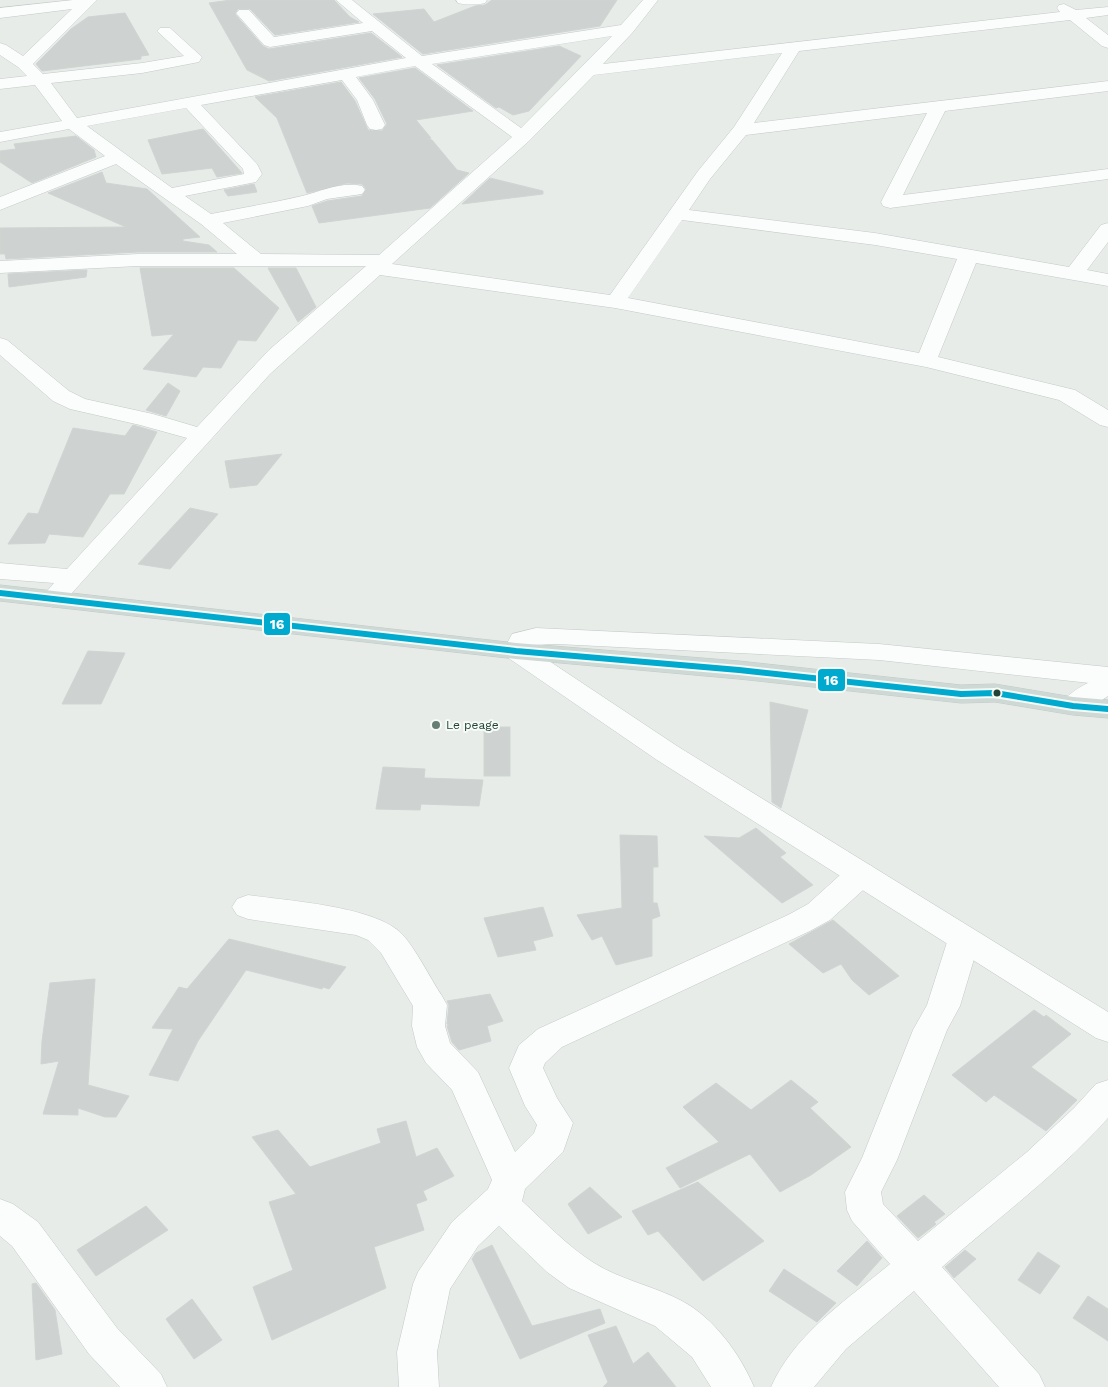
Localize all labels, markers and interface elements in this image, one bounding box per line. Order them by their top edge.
line badge: 16 [263,612,291,636]
text: 16 [270,616,285,632]
line badge: 16 [817,668,846,692]
text: 16 [824,672,839,688]
unlabelled marker [992,688,1002,698]
place label: Le peage [446,718,499,732]
marker: Le peage [430,719,442,731]

